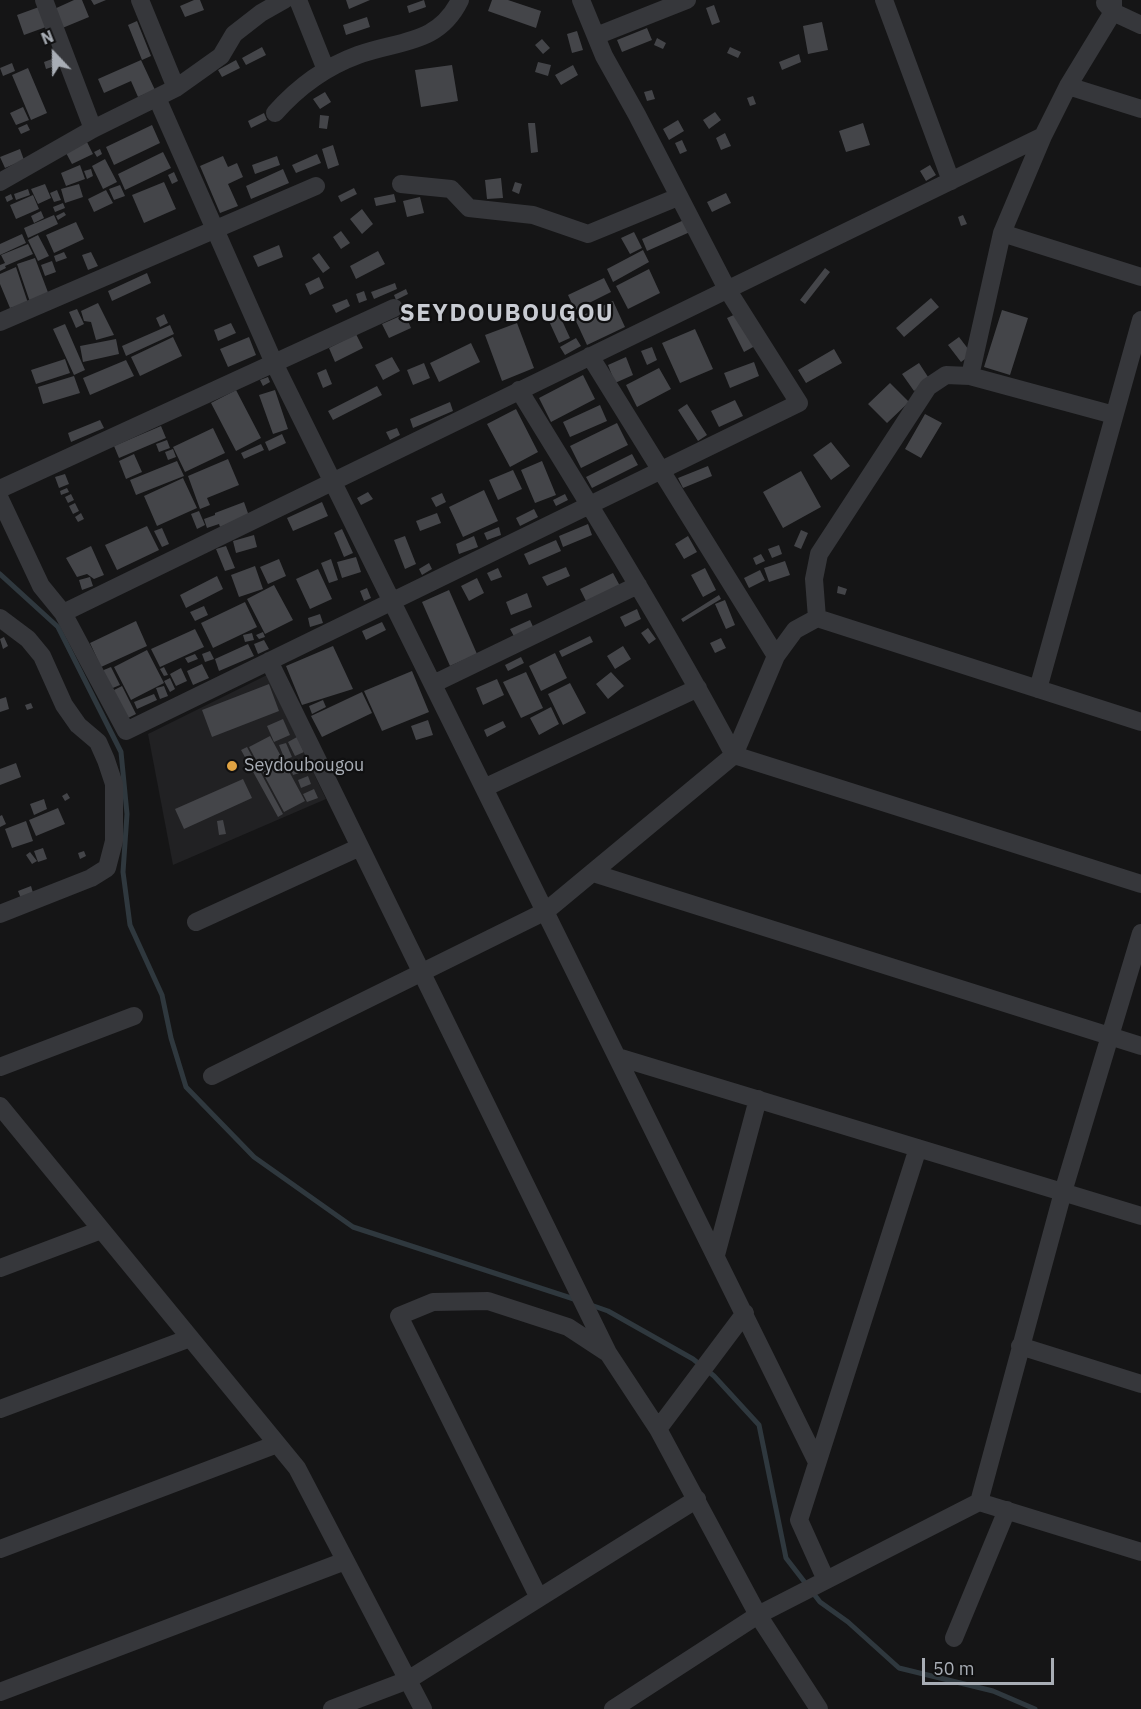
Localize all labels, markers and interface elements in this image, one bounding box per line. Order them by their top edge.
north arrow [24,24,84,84]
text: N [38,26,56,49]
district label: SEYDOUBOUGOU [400,300,614,328]
place label: Seydoubougou [244,755,364,777]
marker: Seydoubougou [225,759,239,773]
scale bar [925,1646,1057,1684]
text: 50 m [933,1657,975,1680]

